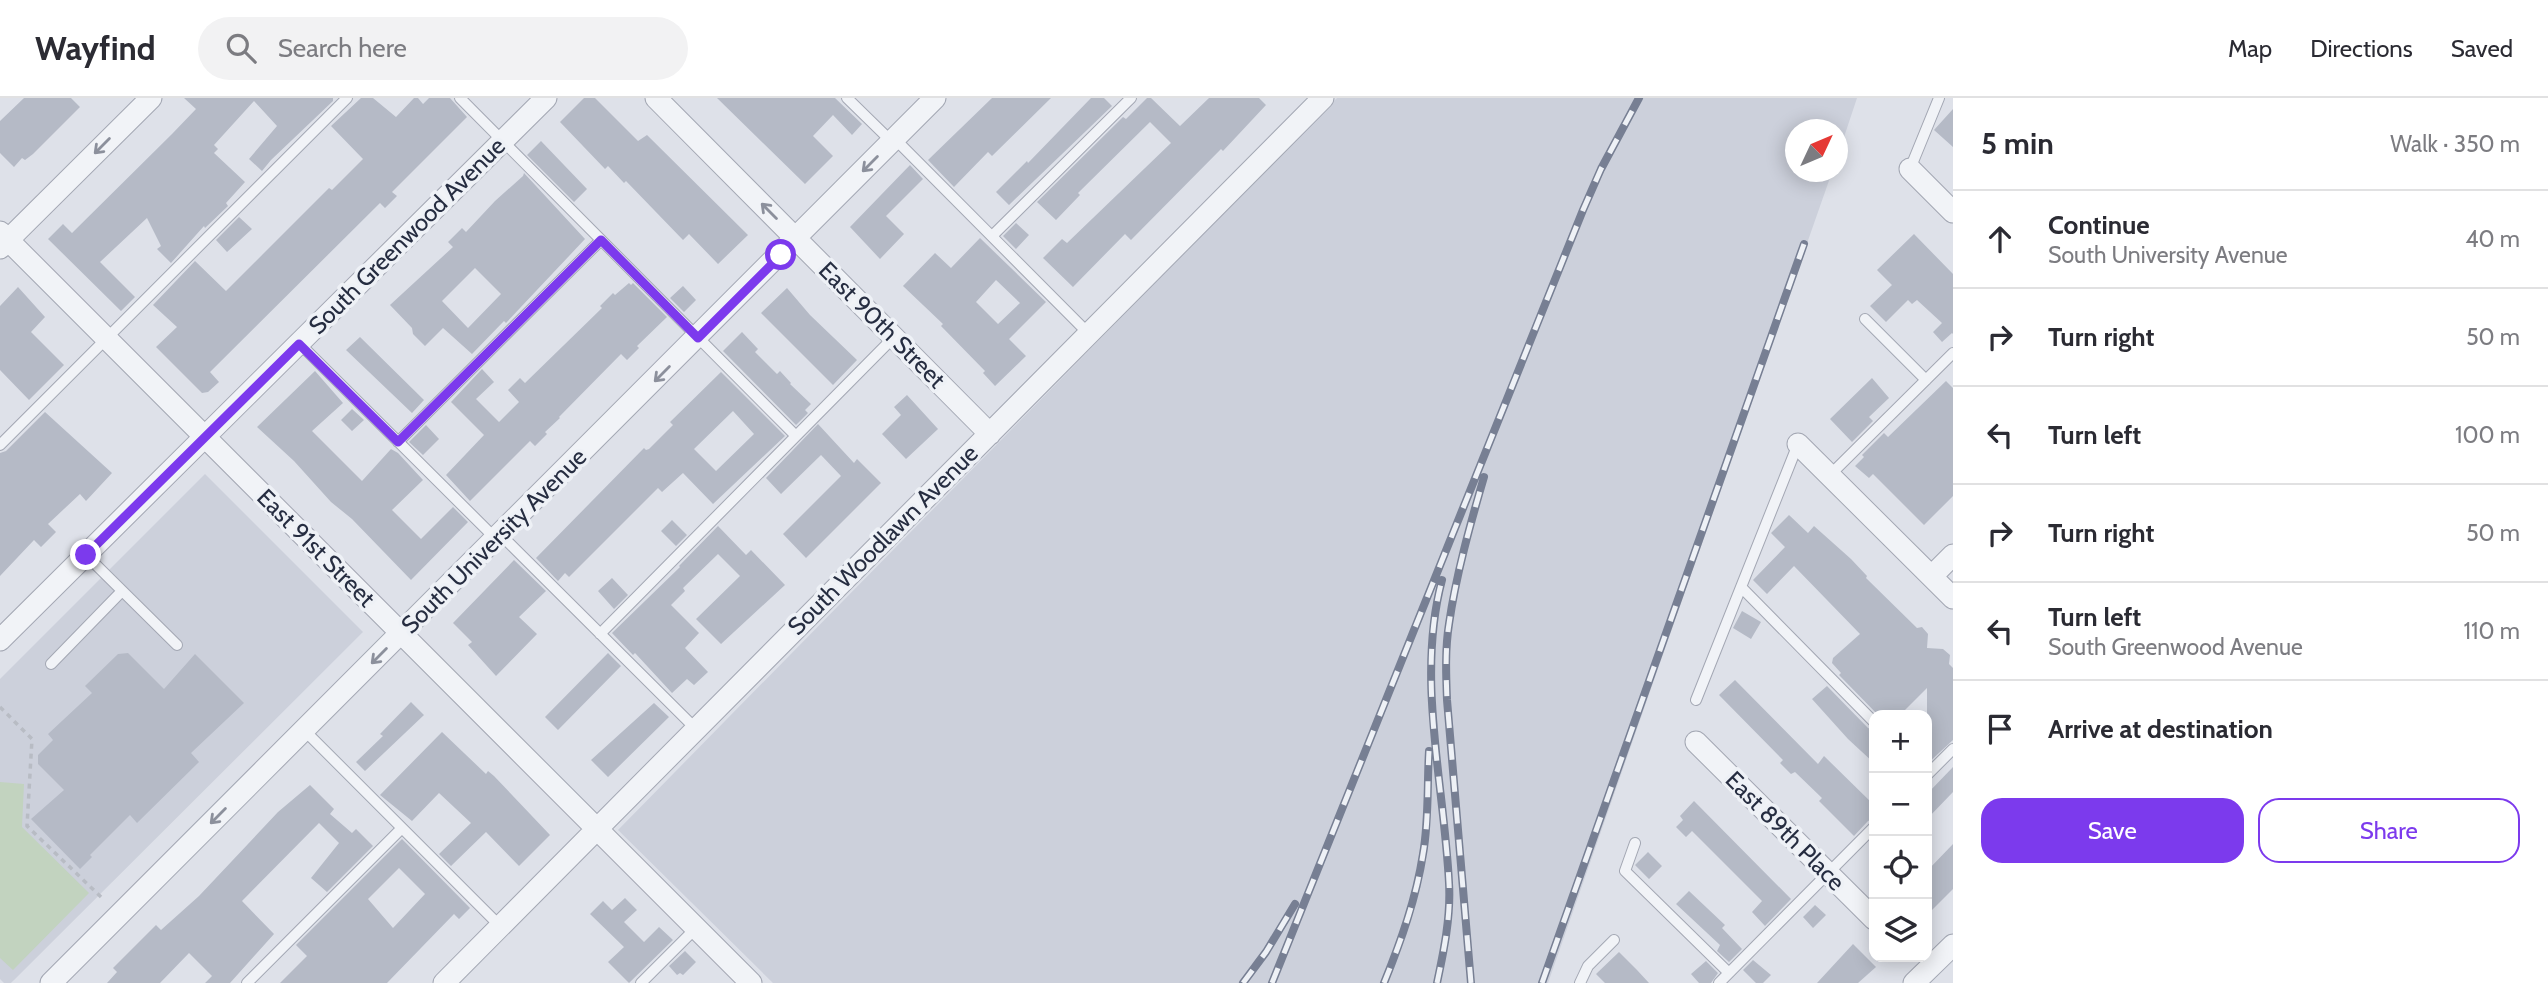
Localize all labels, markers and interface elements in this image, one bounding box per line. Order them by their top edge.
search box [198,17,688,80]
text: Wayfind [35,28,156,68]
icon: search [222,29,260,67]
text: Search here [278,32,407,64]
text: Map [2228,34,2272,63]
text: Directions [2310,34,2413,63]
text: Saved [2451,34,2513,63]
north arrow [1785,119,1848,182]
text: 5 min [1981,125,2054,162]
text: Walk · 350 m [2390,130,2520,158]
street label: South Greenwood Avenue [302,131,511,340]
one-way arrow [94,138,111,155]
one-way arrow [862,155,879,172]
one-way arrow [761,203,778,220]
text: Continue [2048,209,2150,241]
icon: ahead [1981,220,2019,258]
text: 40 m [2465,225,2520,253]
route start [765,239,796,270]
text: South University Avenue [2048,241,2288,269]
street label: East 90th Street [813,255,952,394]
icon: right [1981,318,2019,356]
text: Turn right [2048,321,2154,353]
text: 50 m [2466,323,2520,351]
one-way arrow [653,365,670,382]
icon: left [1981,416,2019,454]
text: Turn left [2048,419,2141,451]
text: 100 m [2455,421,2520,449]
street label: South Woodlawn Avenue [782,439,984,641]
street label: South University Avenue [395,442,592,639]
street label: East 91st Street [251,483,381,613]
icon: right [1981,514,2019,552]
text: Turn right [2048,517,2154,549]
text: 50 m [2466,519,2520,547]
route end [70,539,101,570]
text: Turn left [2048,601,2141,633]
icon: left [1981,612,2019,650]
text: 110 m [2464,617,2520,645]
text: South Greenwood Avenue [2048,633,2303,661]
one-way arrow [371,647,388,664]
map controls [1869,710,1932,962]
button: + [1869,710,1932,773]
icon: arrive [1981,710,2019,748]
text: Arrive at destination [2048,713,2273,745]
street label: East 89th Place [1720,765,1851,896]
button: − [1869,773,1932,836]
button: Save [1981,798,2244,863]
button: Share [2258,798,2520,863]
one-way arrow [210,808,227,825]
button: locate [1869,836,1932,899]
button: layers [1869,899,1932,962]

